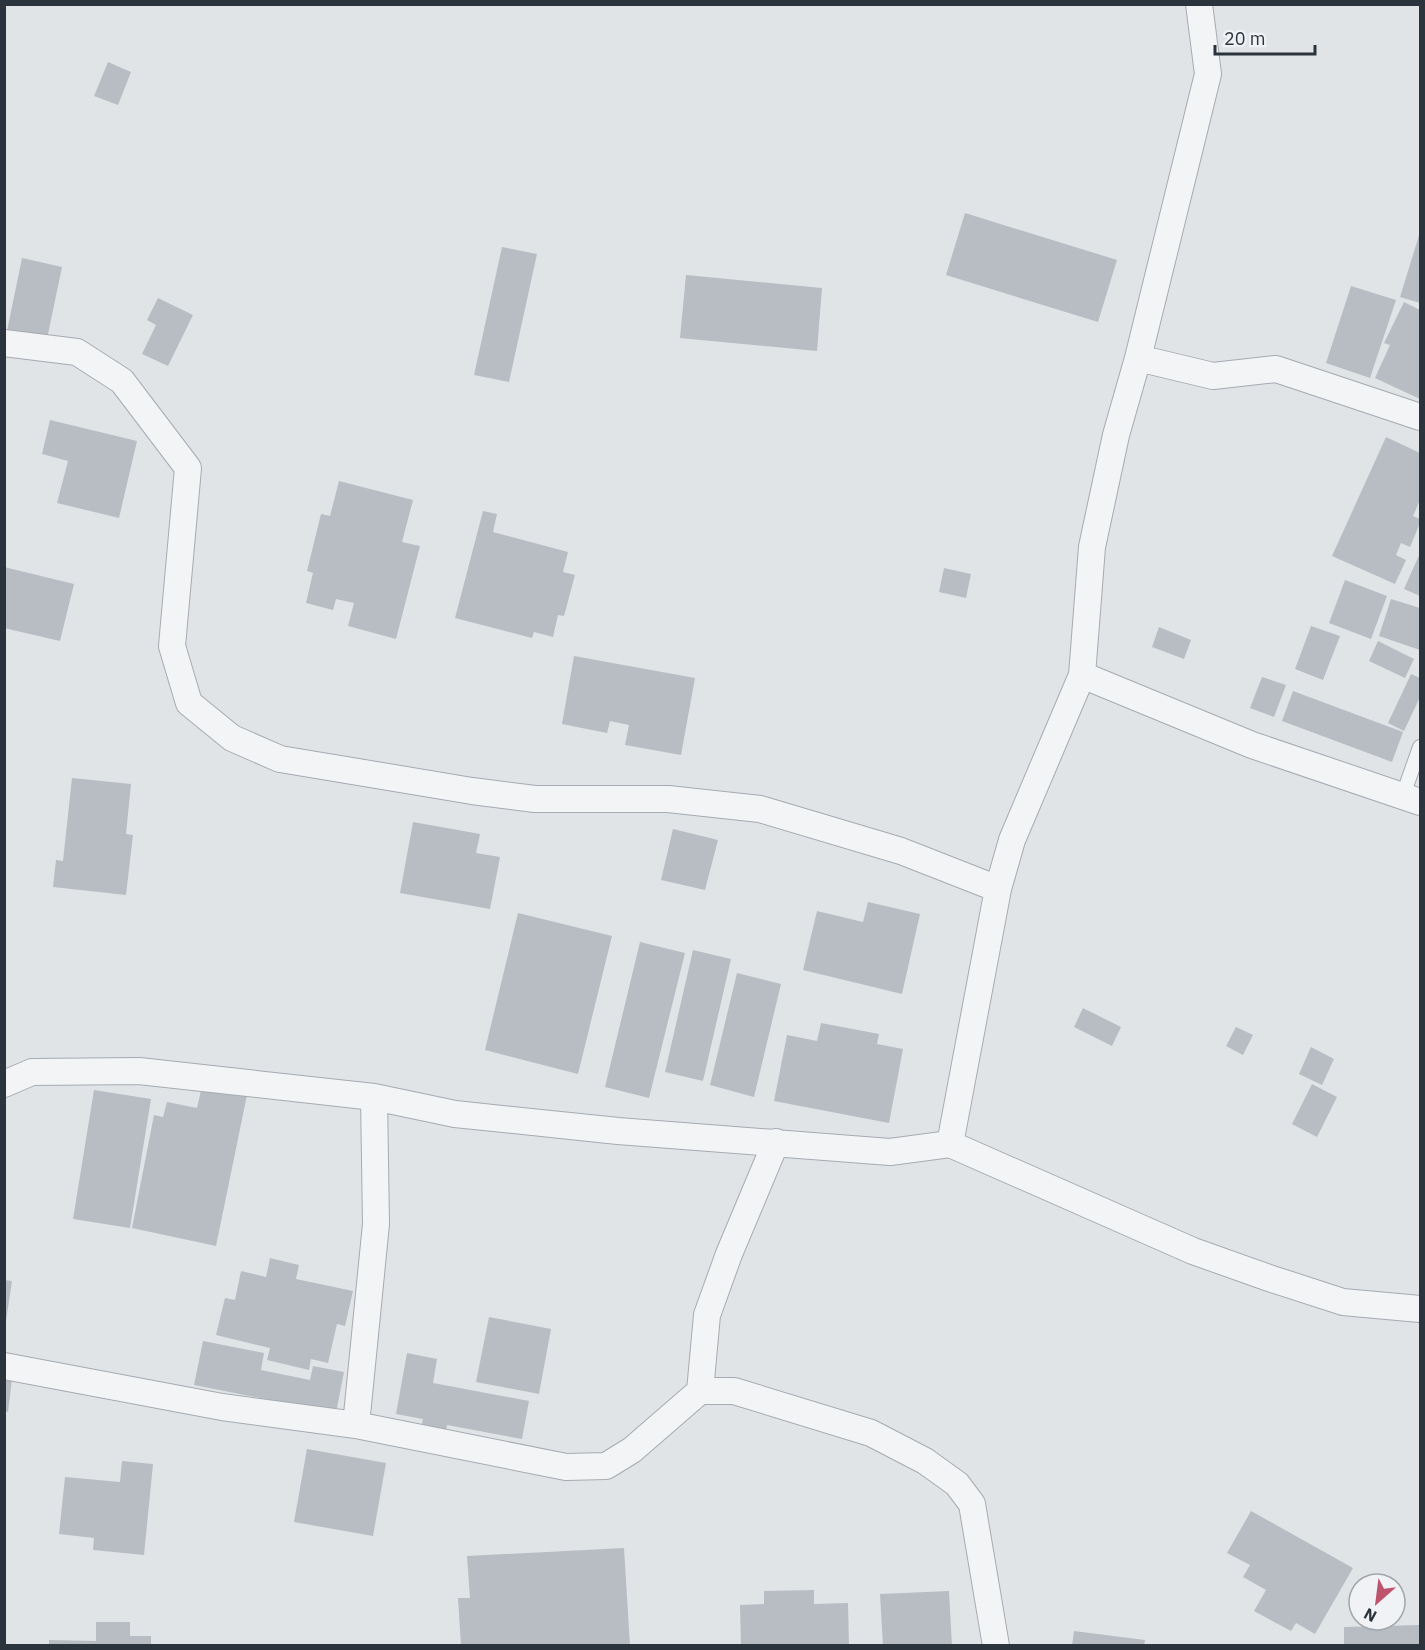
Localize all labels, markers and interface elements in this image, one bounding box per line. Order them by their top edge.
scale bar [1215,18,1316,56]
text: 20 m [1224,27,1266,50]
north arrow [1347,1572,1407,1632]
text: N [1360,1604,1380,1627]

